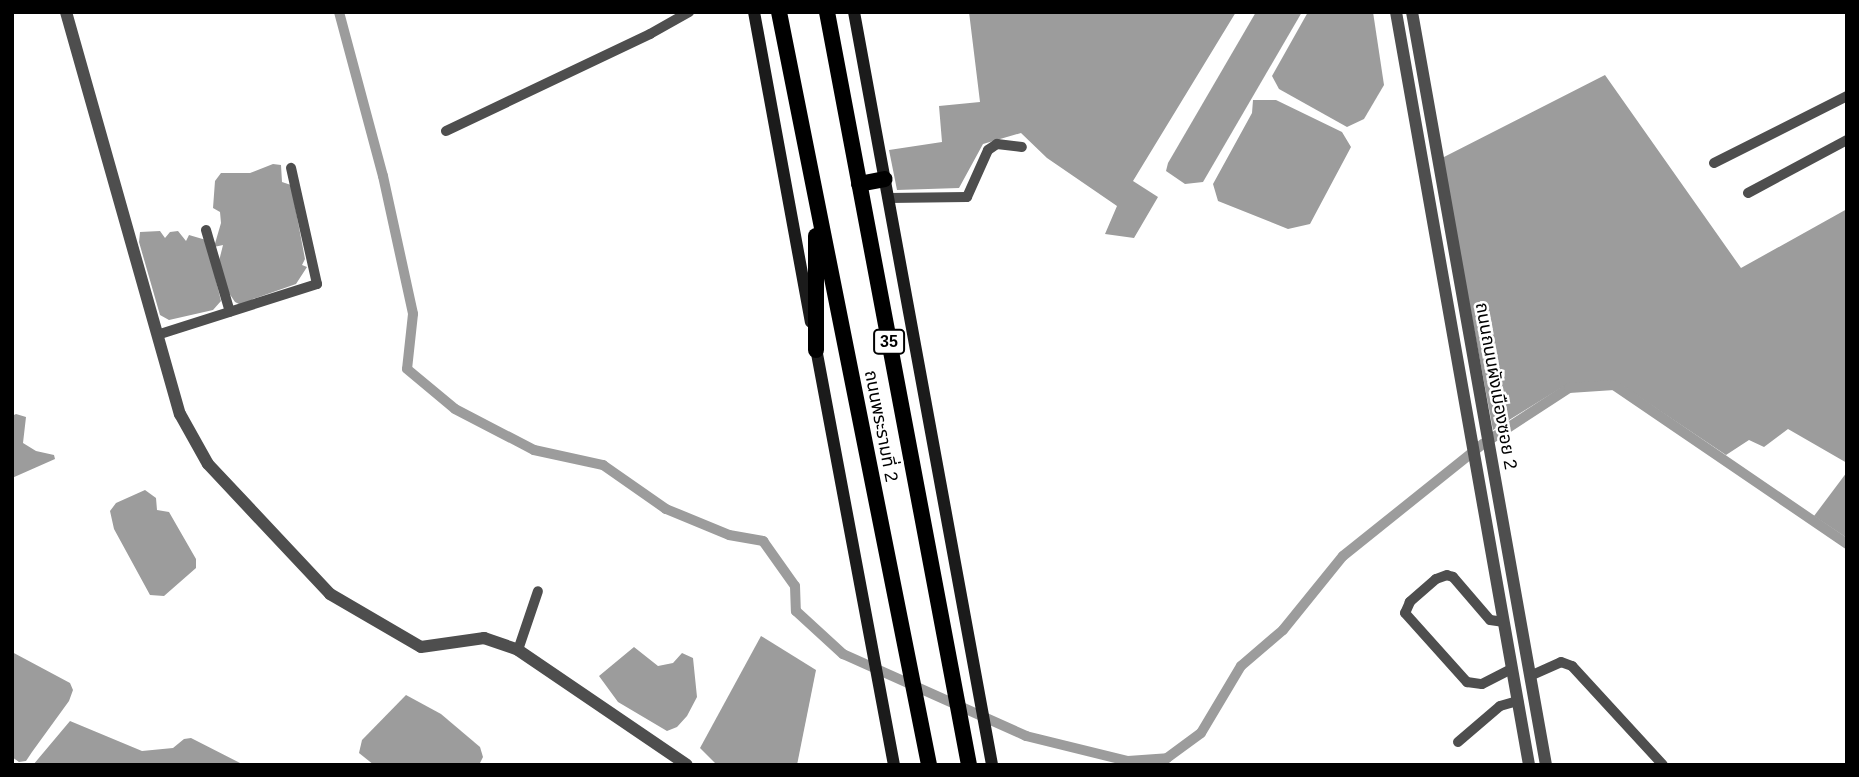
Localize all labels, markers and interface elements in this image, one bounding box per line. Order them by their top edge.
street label: ถนนถนนผังเมืองซอย 2 [1471,301,1521,471]
road number: 35 [872,330,906,354]
street label: ถนนพระรามที่ 2 [860,368,902,484]

